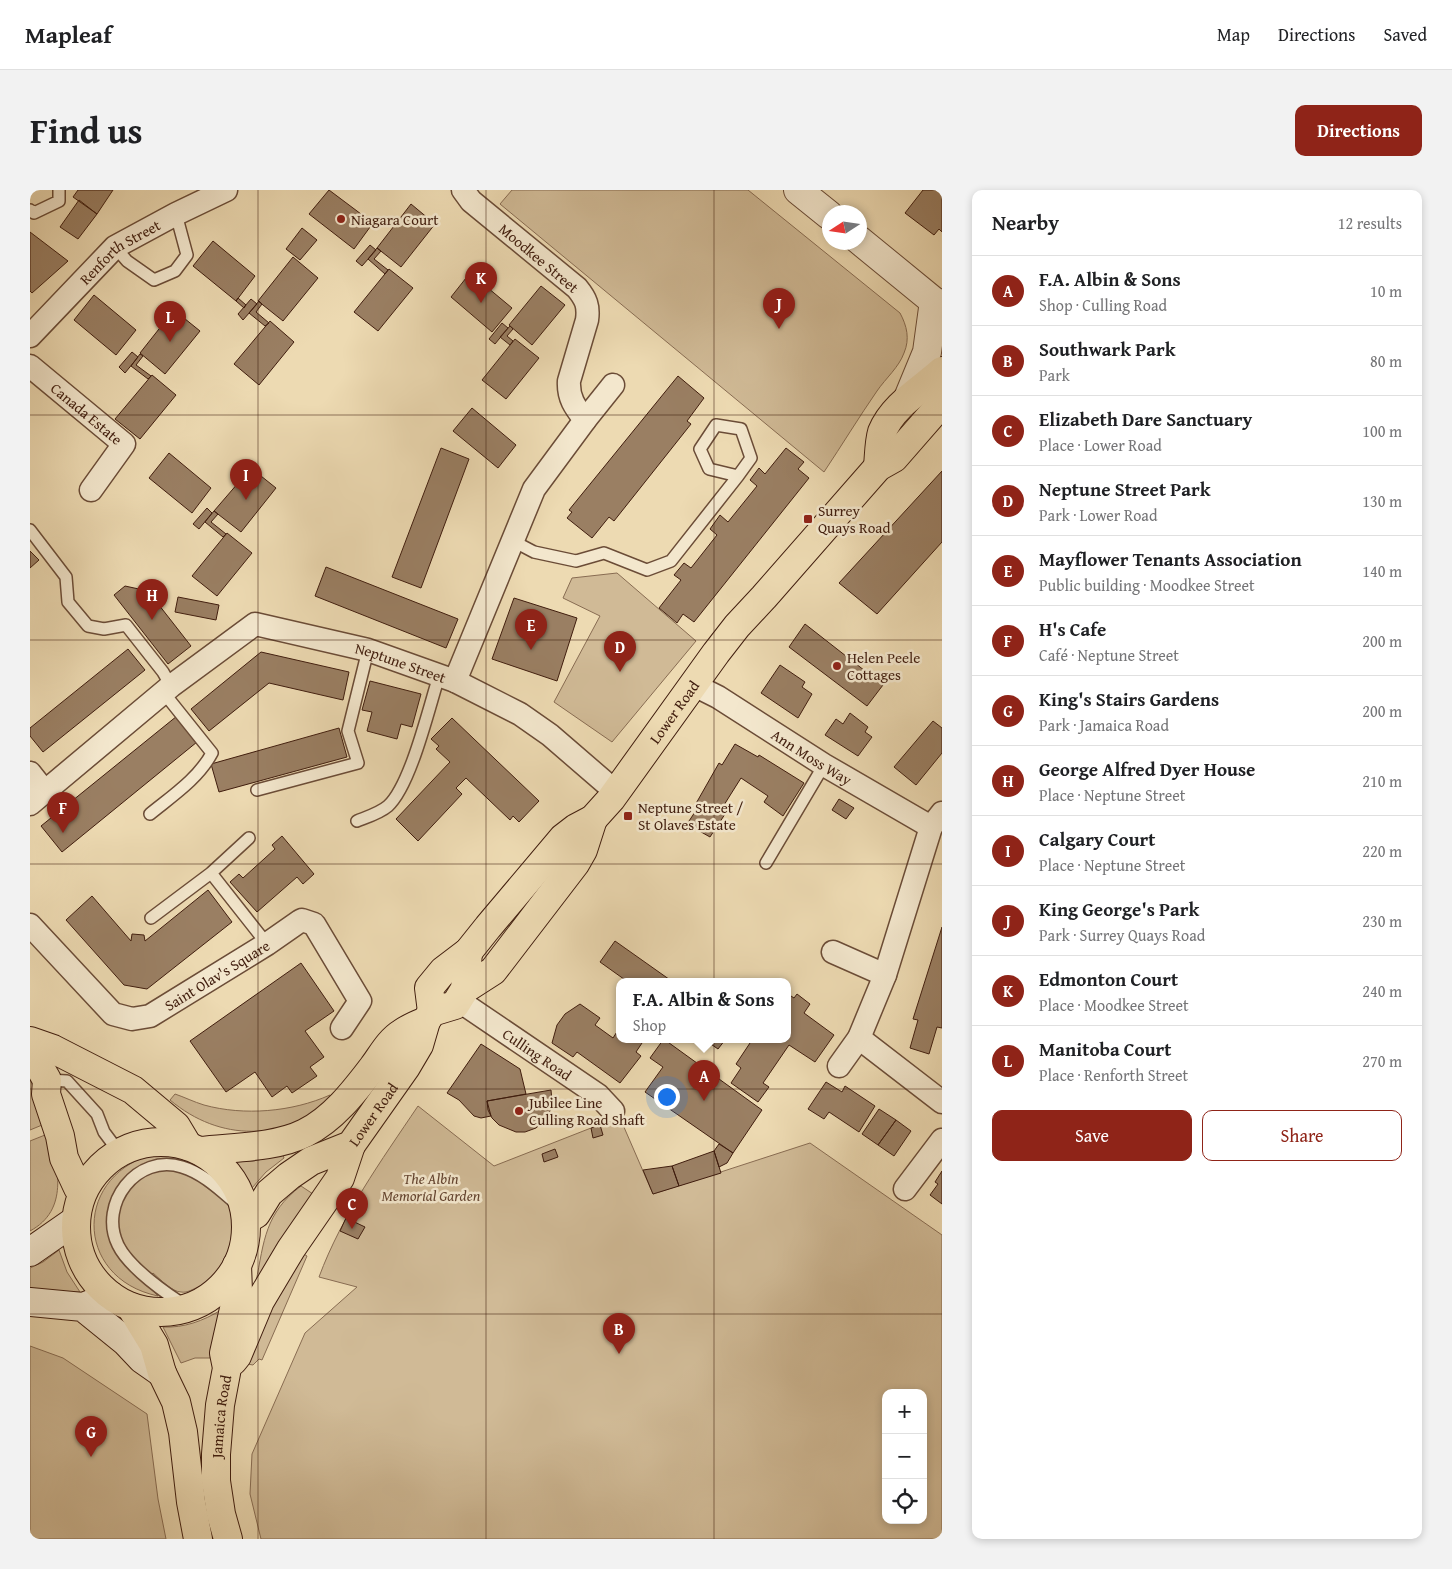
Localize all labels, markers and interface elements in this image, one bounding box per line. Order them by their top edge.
text: Mapleaf [25,17,112,52]
text: Map [1217,21,1250,48]
text: Directions [1278,21,1355,48]
text: Saved [1383,21,1427,48]
text: Find us [30,105,143,156]
button: Directions [1295,105,1422,156]
north arrow [822,205,867,250]
text: Nearby [992,207,1059,238]
place label: Niagara Court [351,209,439,230]
text: 12 results [1338,211,1402,235]
marker: Niagara Court [335,213,347,225]
street label: Renforth Street [74,214,164,289]
street label: Moodkee Street [495,218,584,298]
pin: K [465,262,497,303]
text: F.A. Albin & Sons [1039,265,1181,293]
text: A [1003,279,1013,303]
text: 10 m [1370,279,1402,303]
pin: J [763,288,795,329]
text: Shop · Culling Road [1039,293,1167,317]
pin: L [154,301,186,342]
text: Southwark Park [1039,335,1176,363]
text: B [1003,349,1013,373]
text: 80 m [1370,349,1402,373]
text: Park [1039,363,1070,387]
street label: Canada Estate [47,377,127,449]
text: Elizabeth Dare Sanctuary [1039,405,1252,433]
text: C [1003,419,1013,443]
text: 100 m [1362,419,1402,443]
text: Place · Lower Road [1039,433,1162,457]
pin: I [230,459,262,500]
text: Neptune Street Park [1039,475,1211,503]
text: D [1003,489,1013,513]
text: 130 m [1362,489,1402,513]
place label: Surrey Quays Road [818,500,890,538]
text: Park · Lower Road [1039,503,1157,527]
marker: Surrey Quays Road [802,513,814,525]
text: Mayflower Tenants Association [1039,545,1302,573]
text: E [1004,559,1012,583]
text: 140 m [1362,559,1402,583]
text: Public building · Moodkee Street [1039,573,1255,597]
pin: H [136,579,168,620]
pin: E [515,609,547,650]
text: H's Cafe [1039,615,1106,643]
text: F [1004,629,1012,653]
text: 200 m [1362,629,1402,653]
pin: D [604,631,636,672]
street label: Neptune Street [353,637,450,688]
text: Café · Neptune Street [1039,643,1179,667]
place label: Helen Peele Cottages [847,647,920,685]
marker: Helen Peele Cottages [831,660,843,672]
street label: Lower Road [644,676,704,748]
text: King's Stairs Gardens [1039,685,1219,713]
text: G [1003,699,1013,723]
text: 200 m [1362,699,1402,723]
text: Park · Jamaica Road [1039,713,1169,737]
street label: Ann Moss Way [767,724,856,790]
text: George Alfred Dyer House [1039,755,1255,783]
text: H [1002,769,1014,793]
text: 210 m [1362,769,1402,793]
text: Place · Neptune Street [1039,783,1185,807]
pin: F [47,792,79,833]
place label: Neptune Street / St Olaves Estate [638,797,743,835]
marker: Neptune Street / St Olaves Estate [622,810,634,822]
text: Calgary Court [1039,825,1155,853]
text: I [1005,839,1011,863]
text: 220 m [1362,839,1402,863]
text: Place · Neptune Street [1039,853,1185,877]
text: King George's Park [1039,895,1199,923]
text: J [1005,909,1011,933]
text: 230 m [1362,909,1402,933]
text: Park · Surrey Quays Road [1039,923,1205,947]
street label: Saint Olav's Square [160,935,273,1015]
text: Edmonton Court [1039,965,1178,993]
popup [616,978,791,1043]
text: K [1003,979,1013,1003]
text: 240 m [1362,979,1402,1003]
text: F.A. Albin & Sons [633,985,774,1013]
text: Place · Moodkee Street [1039,993,1189,1017]
text: Shop [633,1013,666,1037]
street label: Culling Road [499,1023,576,1085]
text: Manitoba Court [1039,1035,1172,1063]
text: L [1004,1049,1012,1073]
text: 270 m [1362,1049,1402,1073]
pin: A [688,1060,720,1101]
text: Place · Renforth Street [1039,1063,1188,1087]
street label: Lower Road [343,1078,402,1150]
your location [654,1084,680,1110]
place label: Jubilee Line Culling Road Shaft [527,1092,645,1130]
marker: Jubilee Line Culling Road Shaft [513,1105,525,1117]
button: Save [992,1110,1192,1161]
button: Share [1202,1110,1402,1161]
park label: The Albin Memorial Garden [382,1168,481,1206]
pin: C [336,1188,368,1229]
pin: B [603,1313,635,1354]
street label: Jamaica Road [206,1373,236,1460]
map controls [882,1389,927,1524]
button: + [882,1389,927,1434]
pin: G [75,1416,107,1457]
button: − [882,1434,927,1479]
button: locate [882,1479,927,1524]

